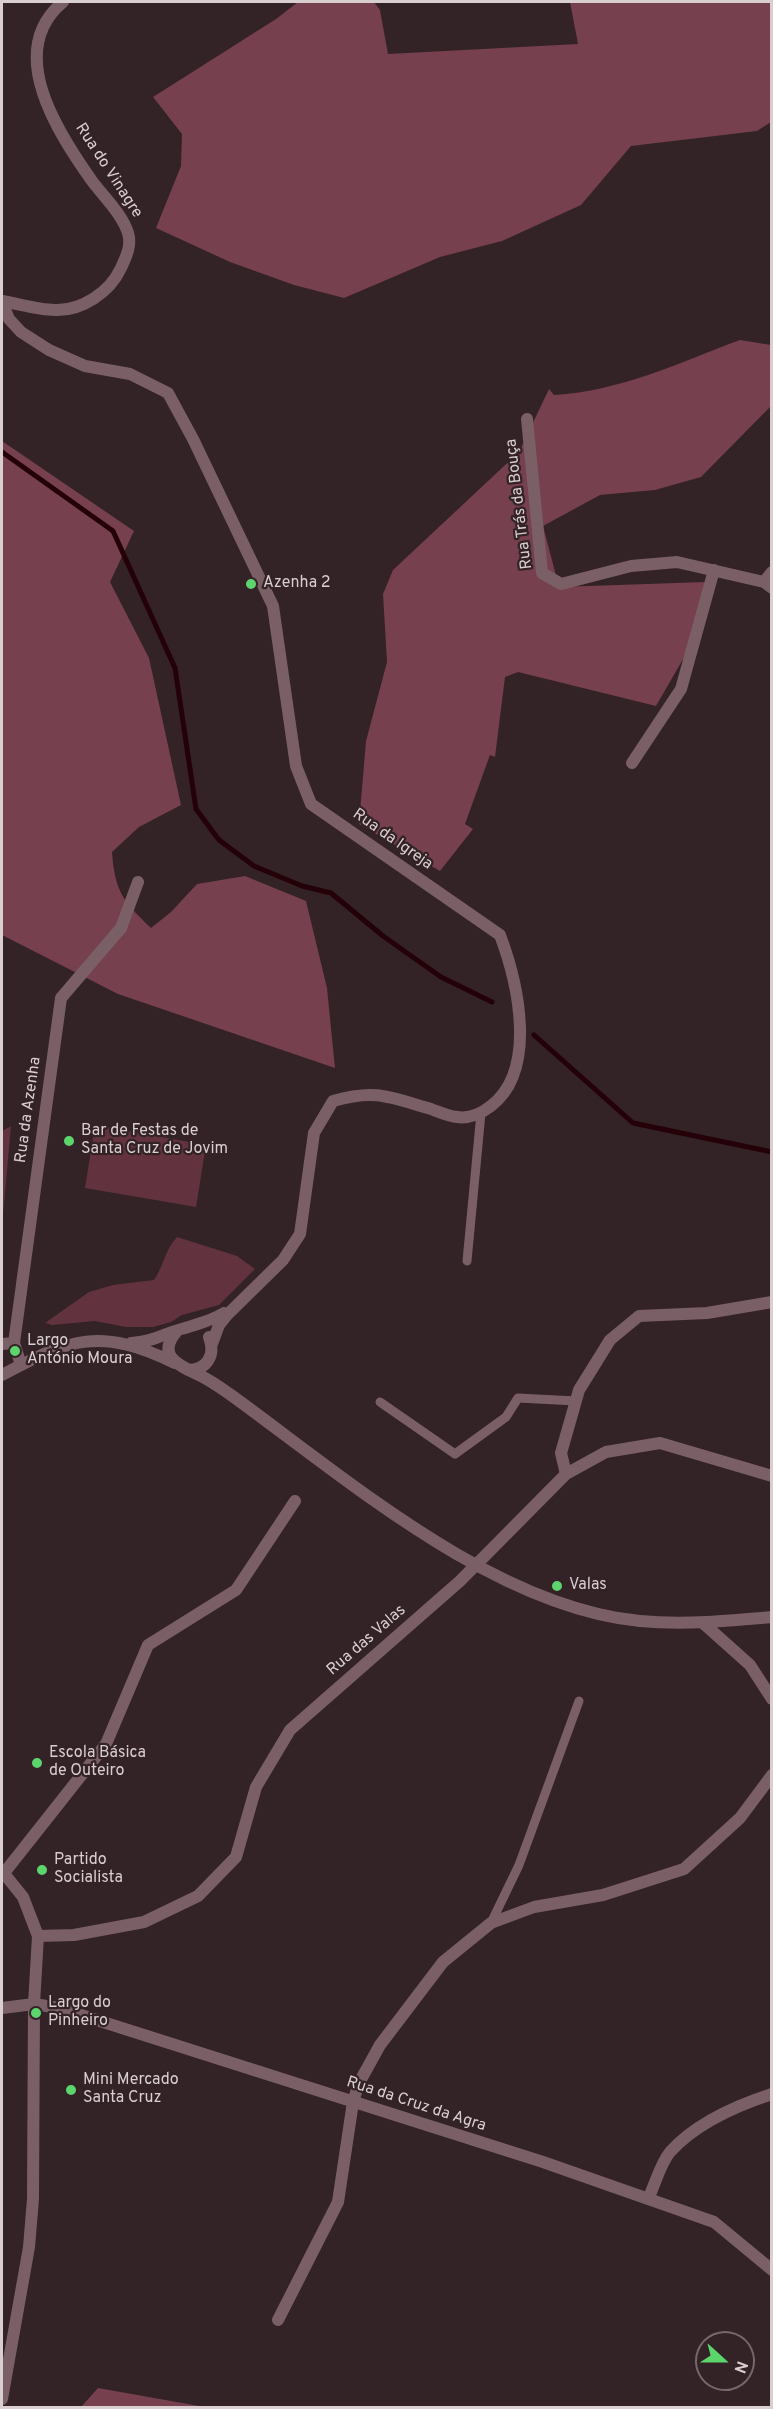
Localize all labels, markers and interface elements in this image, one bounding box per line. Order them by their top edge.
street label: Rua do Vinagre [70,120,146,222]
street label: Rua Trás da Bouça [502,438,538,570]
place label: Azenha 2 [263,574,331,594]
marker: Azenha 2 [244,577,258,591]
street label: Rua da Igreja [348,805,436,875]
street label: Rua da Azenha [12,1056,46,1164]
place label: Bar de Festas de Santa Cruz de Jovim [81,1122,228,1160]
marker: Bar de Festas de Santa Cruz de Jovim [62,1134,76,1148]
place label: Largo António Moura [27,1332,132,1370]
marker: Largo António Moura [8,1344,22,1358]
place label: Valas [569,1576,607,1596]
marker: Valas [550,1579,564,1593]
street label: Rua das Valas [324,1602,410,1680]
place label: Escola Básica de Outeiro [49,1744,146,1782]
marker: Escola Básica de Outeiro [30,1756,44,1770]
place label: Partido Socialista [54,1851,123,1889]
marker: Partido Socialista [35,1863,49,1877]
place label: Largo do Pinheiro [48,1994,111,2032]
marker: Largo do Pinheiro [29,2006,43,2020]
place label: Mini Mercado Santa Cruz [83,2071,179,2109]
street label: Rua da Cruz da Agra [344,2073,488,2137]
marker: Mini Mercado Santa Cruz [64,2083,78,2097]
north arrow [695,2331,755,2391]
text: N [729,2358,751,2376]

